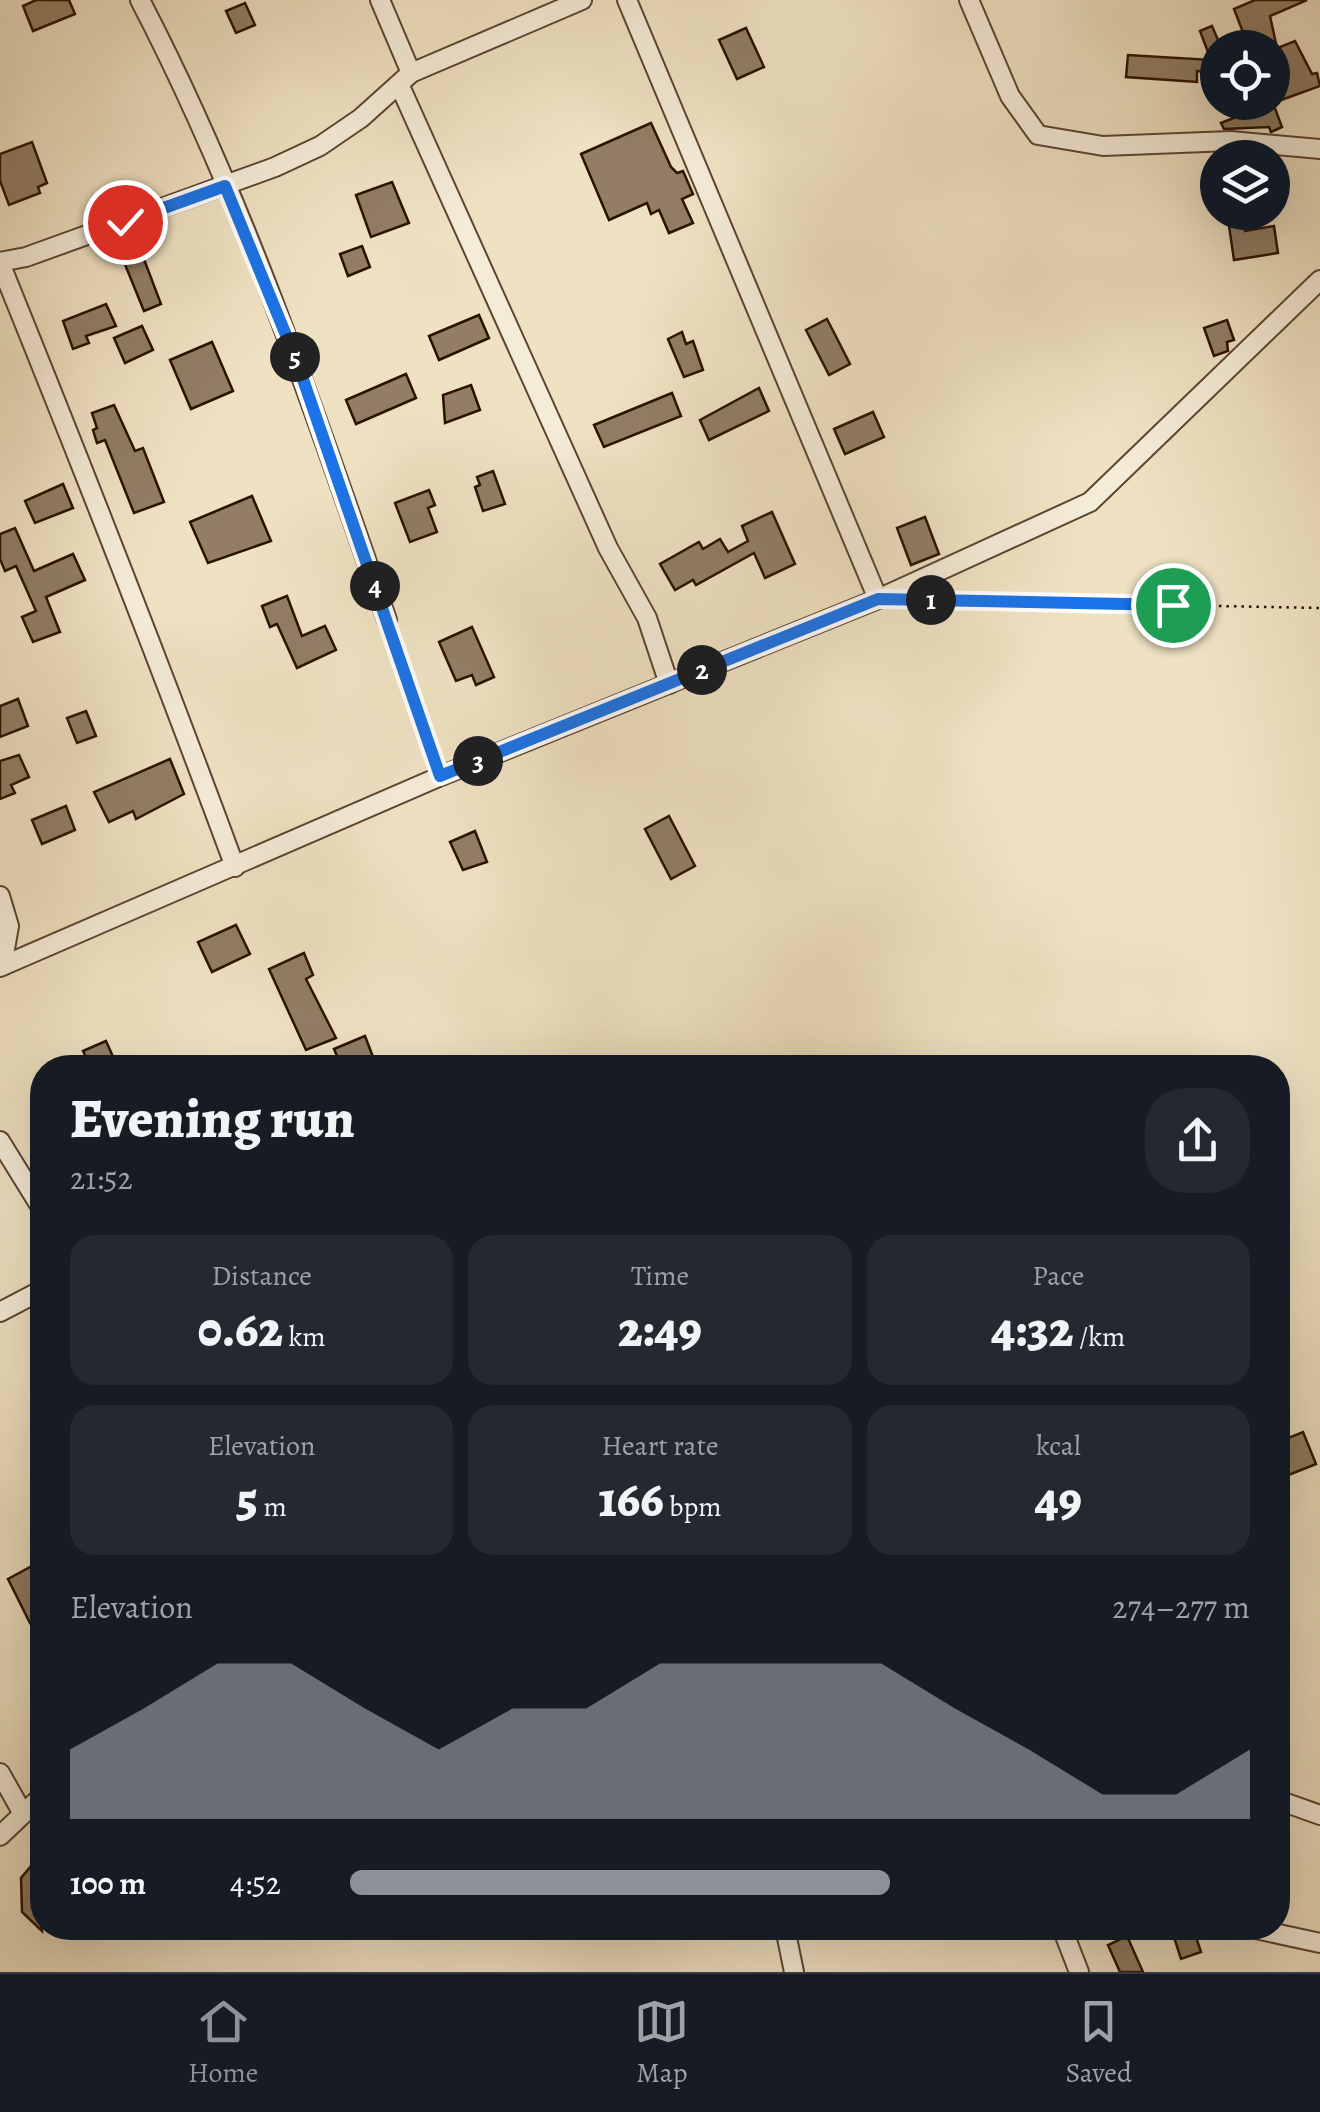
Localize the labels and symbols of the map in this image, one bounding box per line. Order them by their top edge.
pin [83,180,168,265]
pin: 5 [270,332,320,382]
pin: 4 [350,561,400,611]
pin [1131,563,1216,648]
pin: 1 [906,575,956,625]
pin: 2 [677,645,727,695]
pin: 3 [453,736,503,786]

